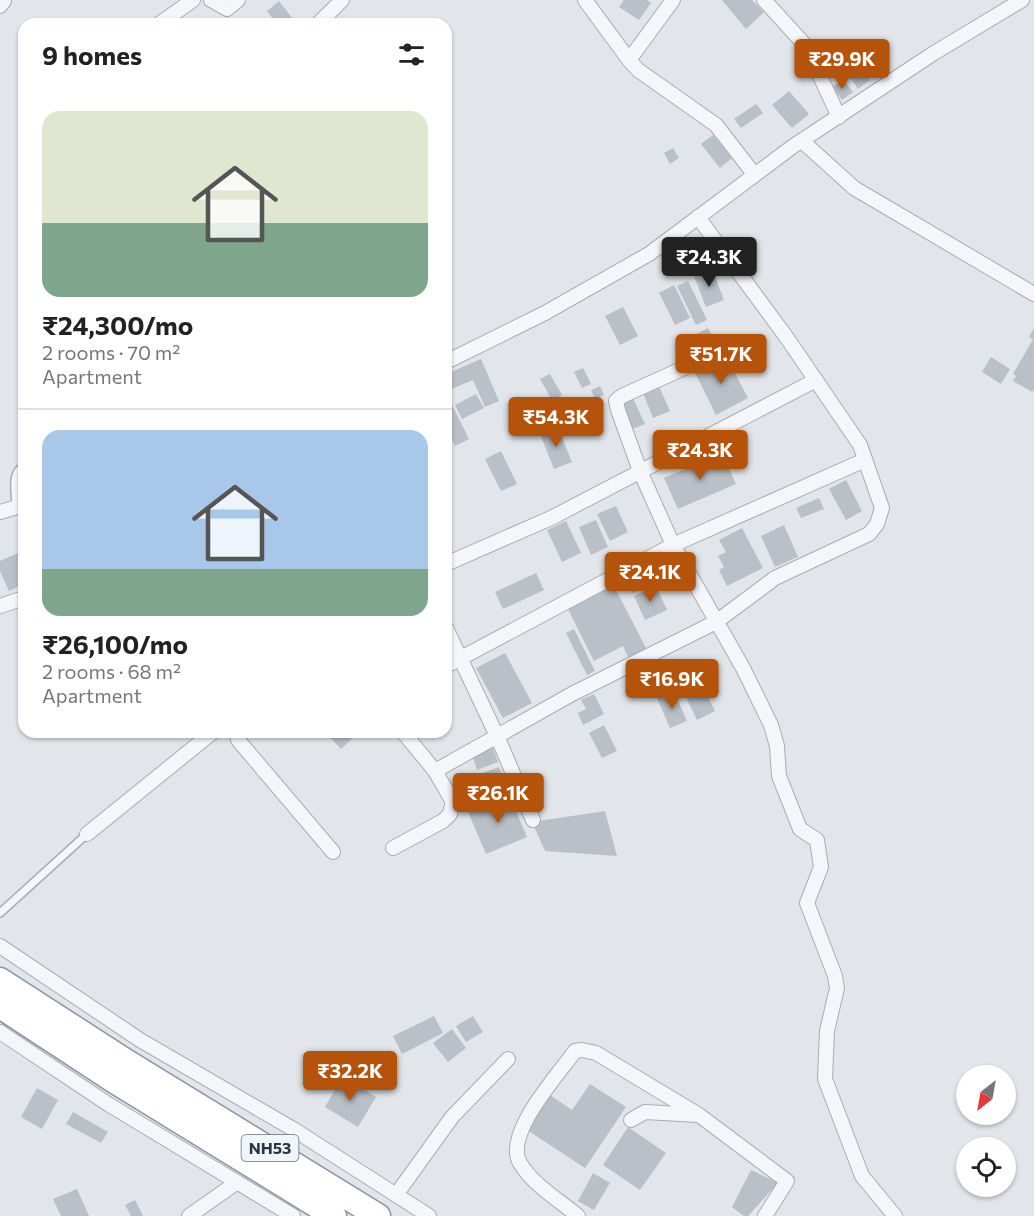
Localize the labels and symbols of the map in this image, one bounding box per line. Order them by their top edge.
pin: ₹29.9K [793,39,891,90]
pin: ₹24.3K [660,237,758,288]
pin: ₹51.7K [672,334,770,385]
pin: ₹54.3K [507,397,605,448]
pin: ₹24.3K [651,430,749,481]
pin: ₹24.1K [601,552,699,603]
pin: ₹16.9K [623,659,721,710]
pin: ₹26.1K [449,773,547,824]
pin: ₹32.2K [301,1051,399,1102]
north arrow [956,1065,1016,1125]
road number: NH53 [242,1135,298,1161]

